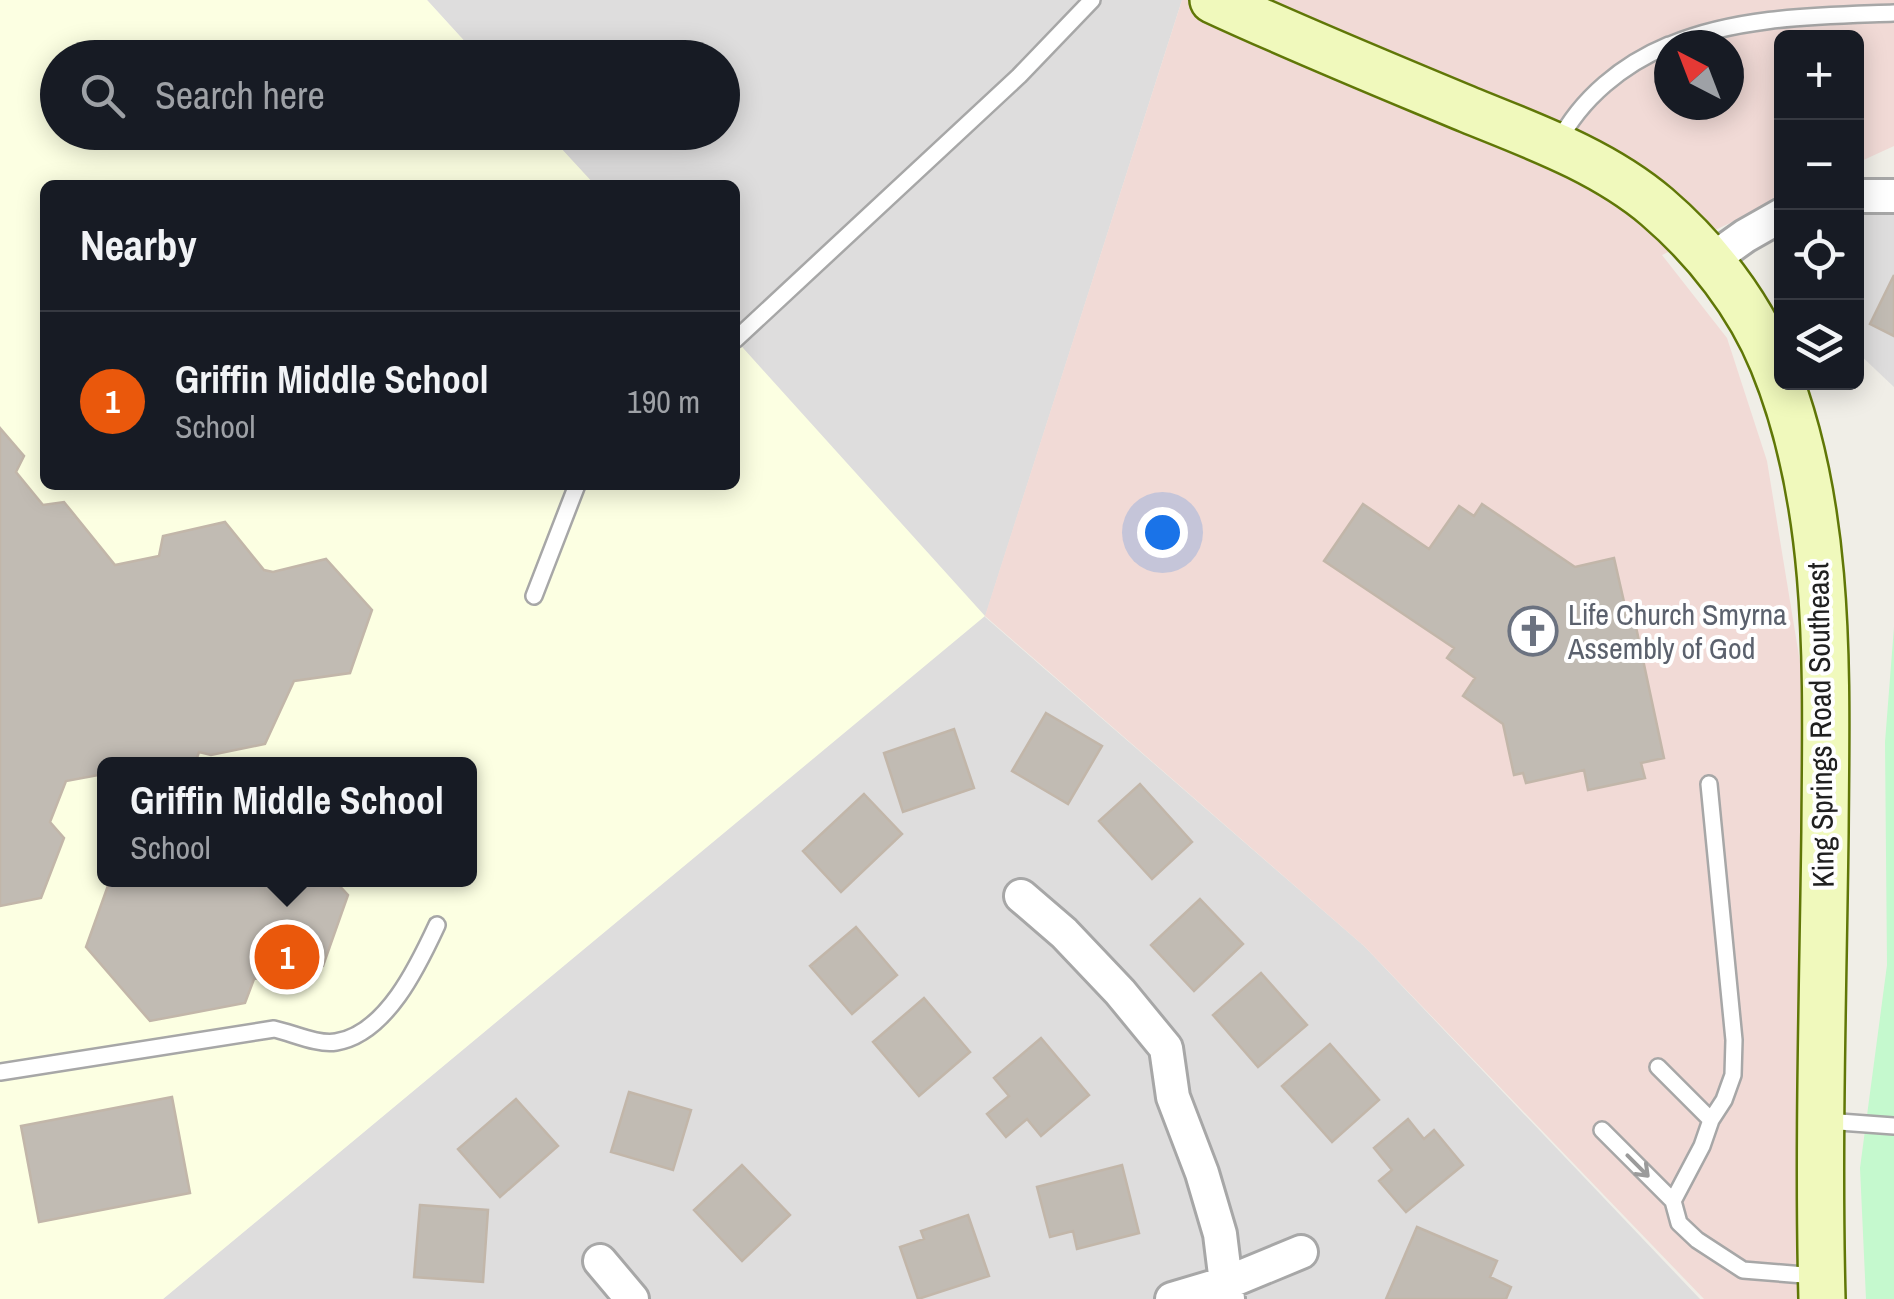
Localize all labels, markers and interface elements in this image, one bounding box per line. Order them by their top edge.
north arrow [1654,30,1744,120]
map controls [1774,30,1864,390]
button: + [1774,30,1864,120]
search box [40,40,740,150]
icon: search [75,68,130,123]
text: Search here [155,70,325,121]
button: − [1774,120,1864,210]
button: locate [1774,210,1864,300]
text: Nearby [80,217,197,273]
button: layers [1774,300,1864,390]
text: Griffin Middle School [175,354,488,405]
text: 1 [105,380,120,423]
text: 190 m [627,380,700,423]
text: School [175,405,255,448]
your location [1137,507,1188,558]
street label: King Springs Road Southeast [1797,562,1843,888]
place label: Life Church Smyrna Assembly of God [1567,594,1787,668]
church icon: Life Church Smyrna Assembly of God [1507,605,1559,657]
popup [97,757,477,887]
text: Griffin Middle School [130,775,444,826]
text: School [130,826,211,869]
pin: 1 [254,920,320,994]
one-way arrow [1625,1153,1649,1177]

